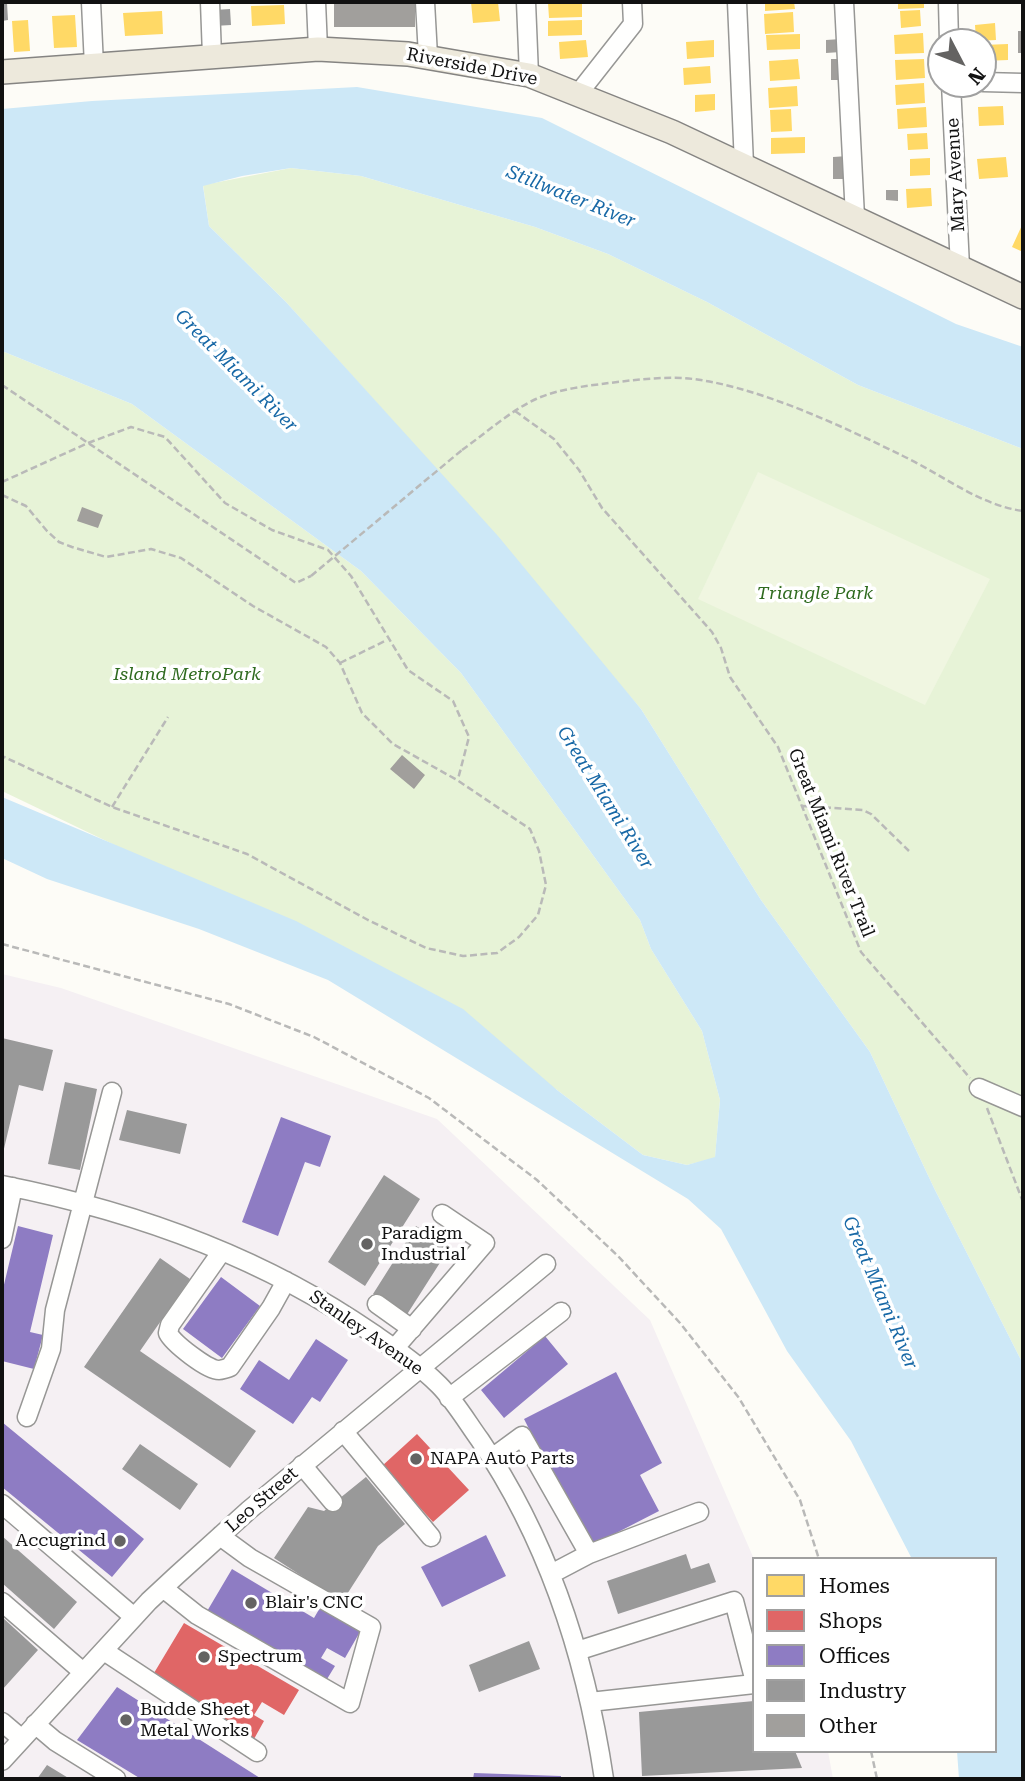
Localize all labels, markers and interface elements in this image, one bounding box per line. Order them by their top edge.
north arrow [927,28,997,98]
street label: Riverside Drive [405,44,539,90]
text: N [963,63,990,89]
street label: Mary Avenue [942,117,970,233]
water label: Stillwater River [503,161,639,233]
water label: Great Miami River [170,305,302,437]
park label: Triangle Park [757,583,873,605]
park label: Island MetroPark [113,664,261,686]
water label: Great Miami River [552,722,658,874]
street label: Great Miami River Trail [783,745,879,941]
water label: Great Miami River [837,1213,923,1373]
place label: Paradigm Industrial [381,1223,466,1266]
marker: Paradigm Industrial [359,1236,375,1252]
street label: Stanley Avenue [305,1286,427,1380]
place label: NAPA Auto Parts [430,1448,574,1470]
marker: NAPA Auto Parts [408,1451,424,1467]
street label: Leo Street [222,1463,302,1537]
place label: Accugrind [16,1530,106,1552]
marker: Accugrind [112,1533,128,1549]
legend [752,1557,997,1753]
text: Homes [819,1574,890,1598]
place label: Blair's CNC [265,1592,363,1614]
marker: Blair's CNC [243,1595,259,1611]
text: Shops [819,1609,882,1633]
text: Offices [819,1644,890,1668]
place label: Spectrum [218,1646,303,1668]
marker: Spectrum [196,1649,212,1665]
text: Industry [819,1679,906,1703]
place label: Budde Sheet Metal Works [140,1699,250,1742]
marker: Budde Sheet Metal Works [118,1712,134,1728]
text: Other [819,1714,877,1738]

